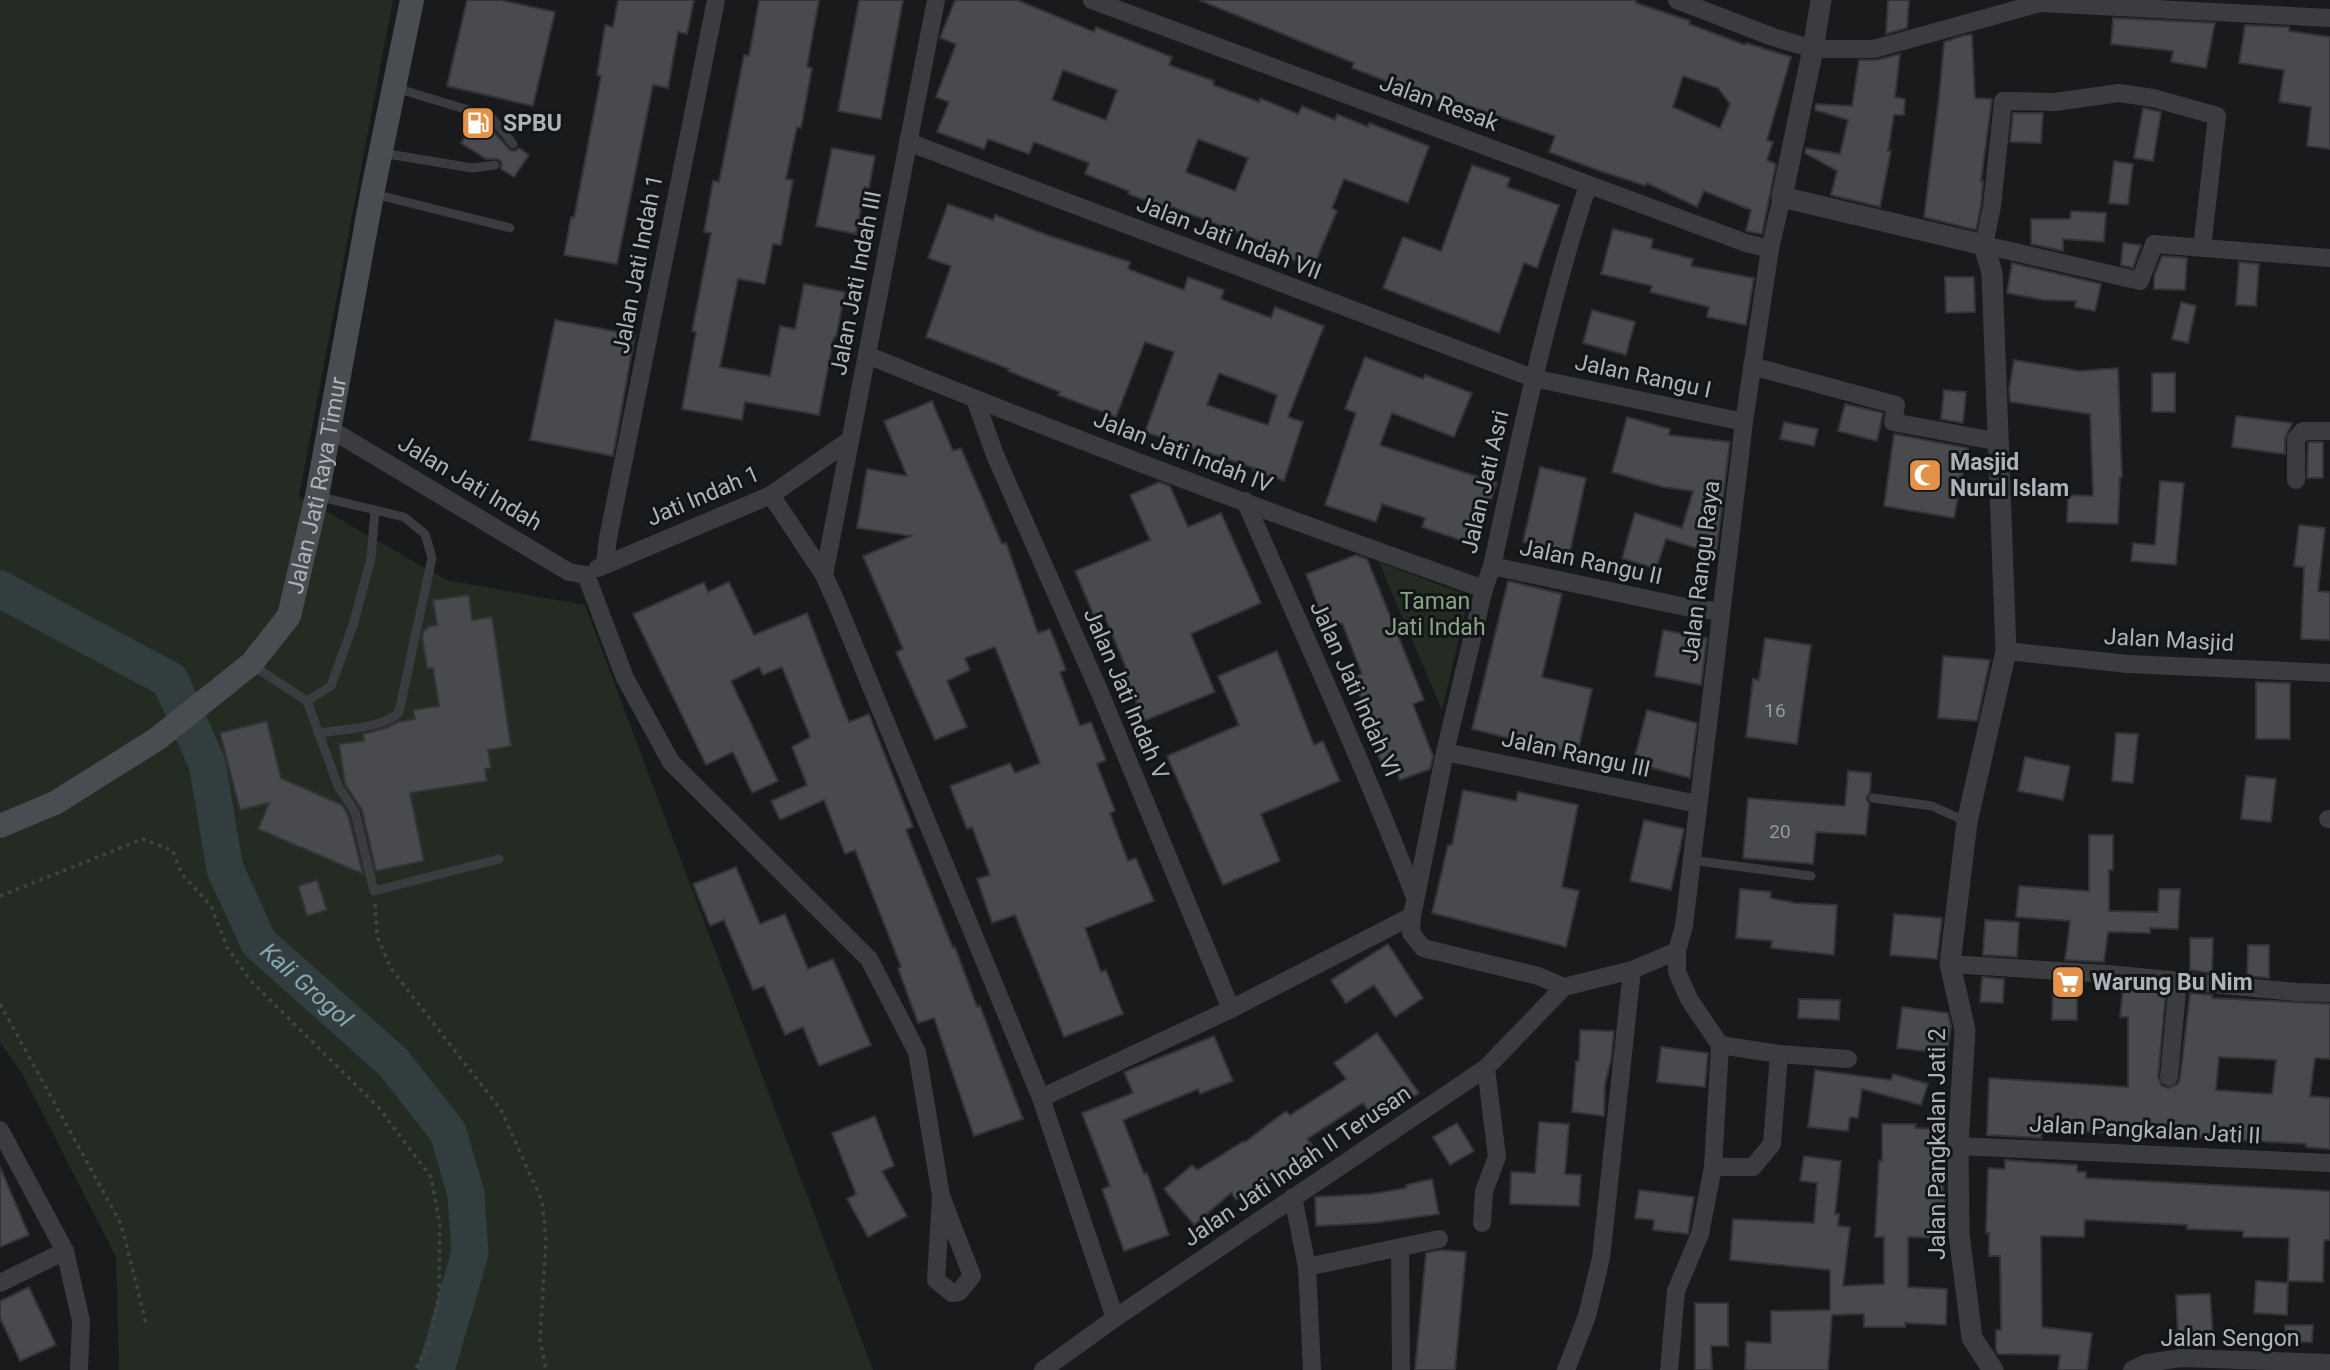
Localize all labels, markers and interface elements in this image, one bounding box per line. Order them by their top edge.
street label: Jalan Resak [1376,69,1502,137]
fuel station icon: SPBU [459,104,497,142]
place label: SPBU [503,110,562,137]
street label: Jalan Jati Indah 1 [607,172,669,356]
street label: Jalan Jati Indah III [825,188,887,378]
street label: Jalan Jati Indah VII [1133,190,1325,286]
street label: Jalan Rangu I [1572,348,1714,404]
street label: Jalan Jati Raya Timur [281,375,352,597]
street label: Jalan Jati Indah IV [1090,405,1277,499]
street label: Jalan Jati Asri [1455,408,1515,556]
street label: Jalan Jati Indah [393,429,547,537]
place label: Masjid Nurul Islam [1950,449,2069,502]
mosque icon: Masjid Nurul Islam [1906,456,1944,494]
street label: Jati Indah 1 [643,460,763,532]
street label: Jalan Rangu Raya [1677,479,1725,663]
street label: Jalan Rangu II [1517,534,1665,590]
park label: Taman Jati Indah [1384,588,1486,641]
street label: Jalan Jati Indah VI [1304,597,1406,781]
street label: Jalan Jati Indah V [1078,604,1174,784]
street label: Jalan Masjid [2103,623,2235,657]
house number: 16 [1764,699,1786,722]
street label: Jalan Rangu III [1499,725,1653,783]
house number: 20 [1769,820,1791,843]
water label: Kali Grogol [255,937,358,1033]
supermarket icon: Warung Bu Nim [2049,963,2087,1001]
place label: Warung Bu Nim [2092,969,2253,996]
street label: Jalan Pangkalan Jati 2 [1924,1028,1951,1260]
street label: Jalan Jati Indah II Terusan [1178,1080,1416,1252]
street label: Jalan Pangkalan Jati II [2029,1110,2261,1150]
street label: Jalan Sengon [2161,1325,2300,1352]

